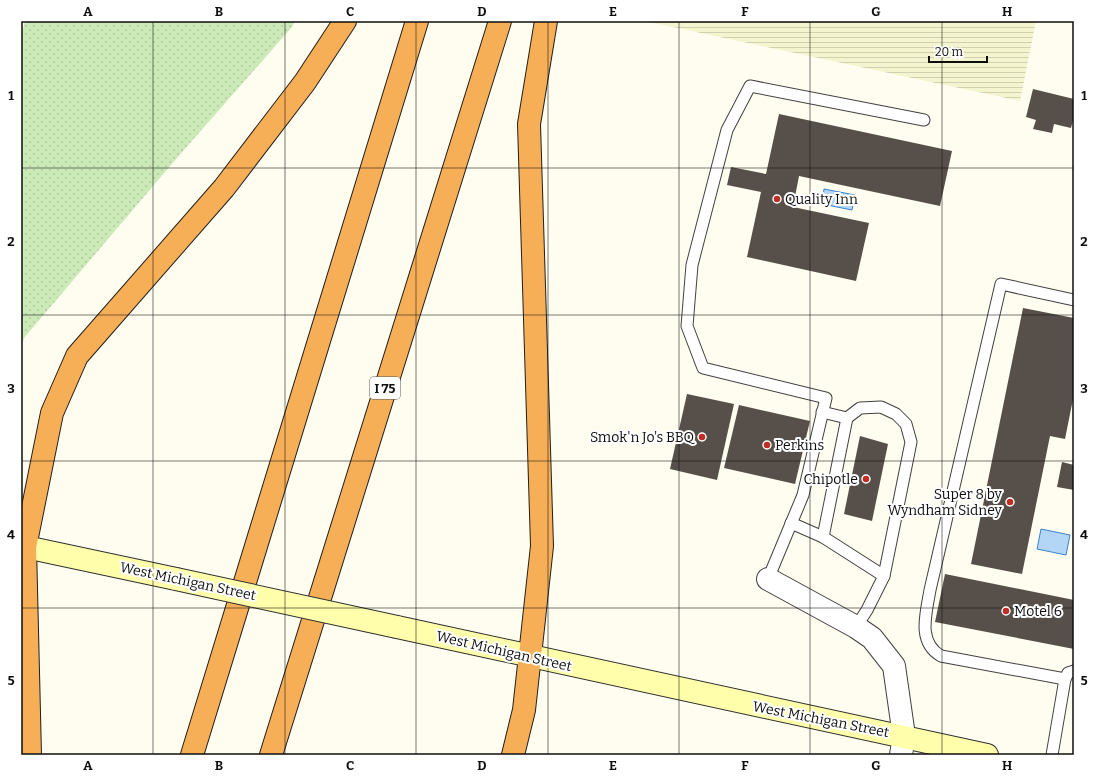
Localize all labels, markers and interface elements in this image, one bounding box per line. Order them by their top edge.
text: A [83,4,93,19]
text: B [215,4,223,19]
text: C [346,4,354,19]
text: D [477,4,487,19]
text: E [609,4,617,19]
text: F [741,4,749,19]
text: G [871,4,881,19]
text: H [1002,4,1012,19]
scale bar [929,38,987,64]
text: 20 m [935,45,964,59]
text: 1 [8,88,14,103]
text: 1 [1081,88,1087,103]
place label: Quality Inn [785,191,858,208]
marker: Quality Inn [772,194,782,204]
text: 2 [7,234,15,249]
text: 2 [1080,234,1088,249]
road number: I 75 [370,377,400,399]
text: 3 [7,381,15,396]
text: 3 [1080,381,1088,396]
place label: Smok'n Jo's BBQ [590,429,695,446]
marker: Smok'n Jo's BBQ [697,432,707,442]
place label: Perkins [775,437,824,454]
marker: Perkins [762,440,772,450]
place label: Chipotle [803,471,858,488]
marker: Chipotle [861,474,871,484]
place label: Super 8 by Wyndham Sidney [887,486,1003,519]
marker: Super 8 by Wyndham Sidney [1005,497,1015,507]
text: 4 [7,527,15,542]
text: 4 [1080,527,1088,542]
street label: West Michigan Street [118,559,257,604]
place label: Motel 6 [1014,603,1062,620]
marker: Motel 6 [1001,606,1011,616]
street label: West Michigan Street [435,628,573,675]
text: 5 [7,673,15,688]
text: 5 [1080,673,1088,688]
street label: West Michigan Street [751,698,891,741]
text: A [83,758,93,773]
text: B [215,758,223,773]
text: C [346,758,354,773]
text: D [477,758,487,773]
text: E [609,758,617,773]
text: F [741,758,749,773]
text: G [871,758,881,773]
text: H [1002,758,1012,773]

